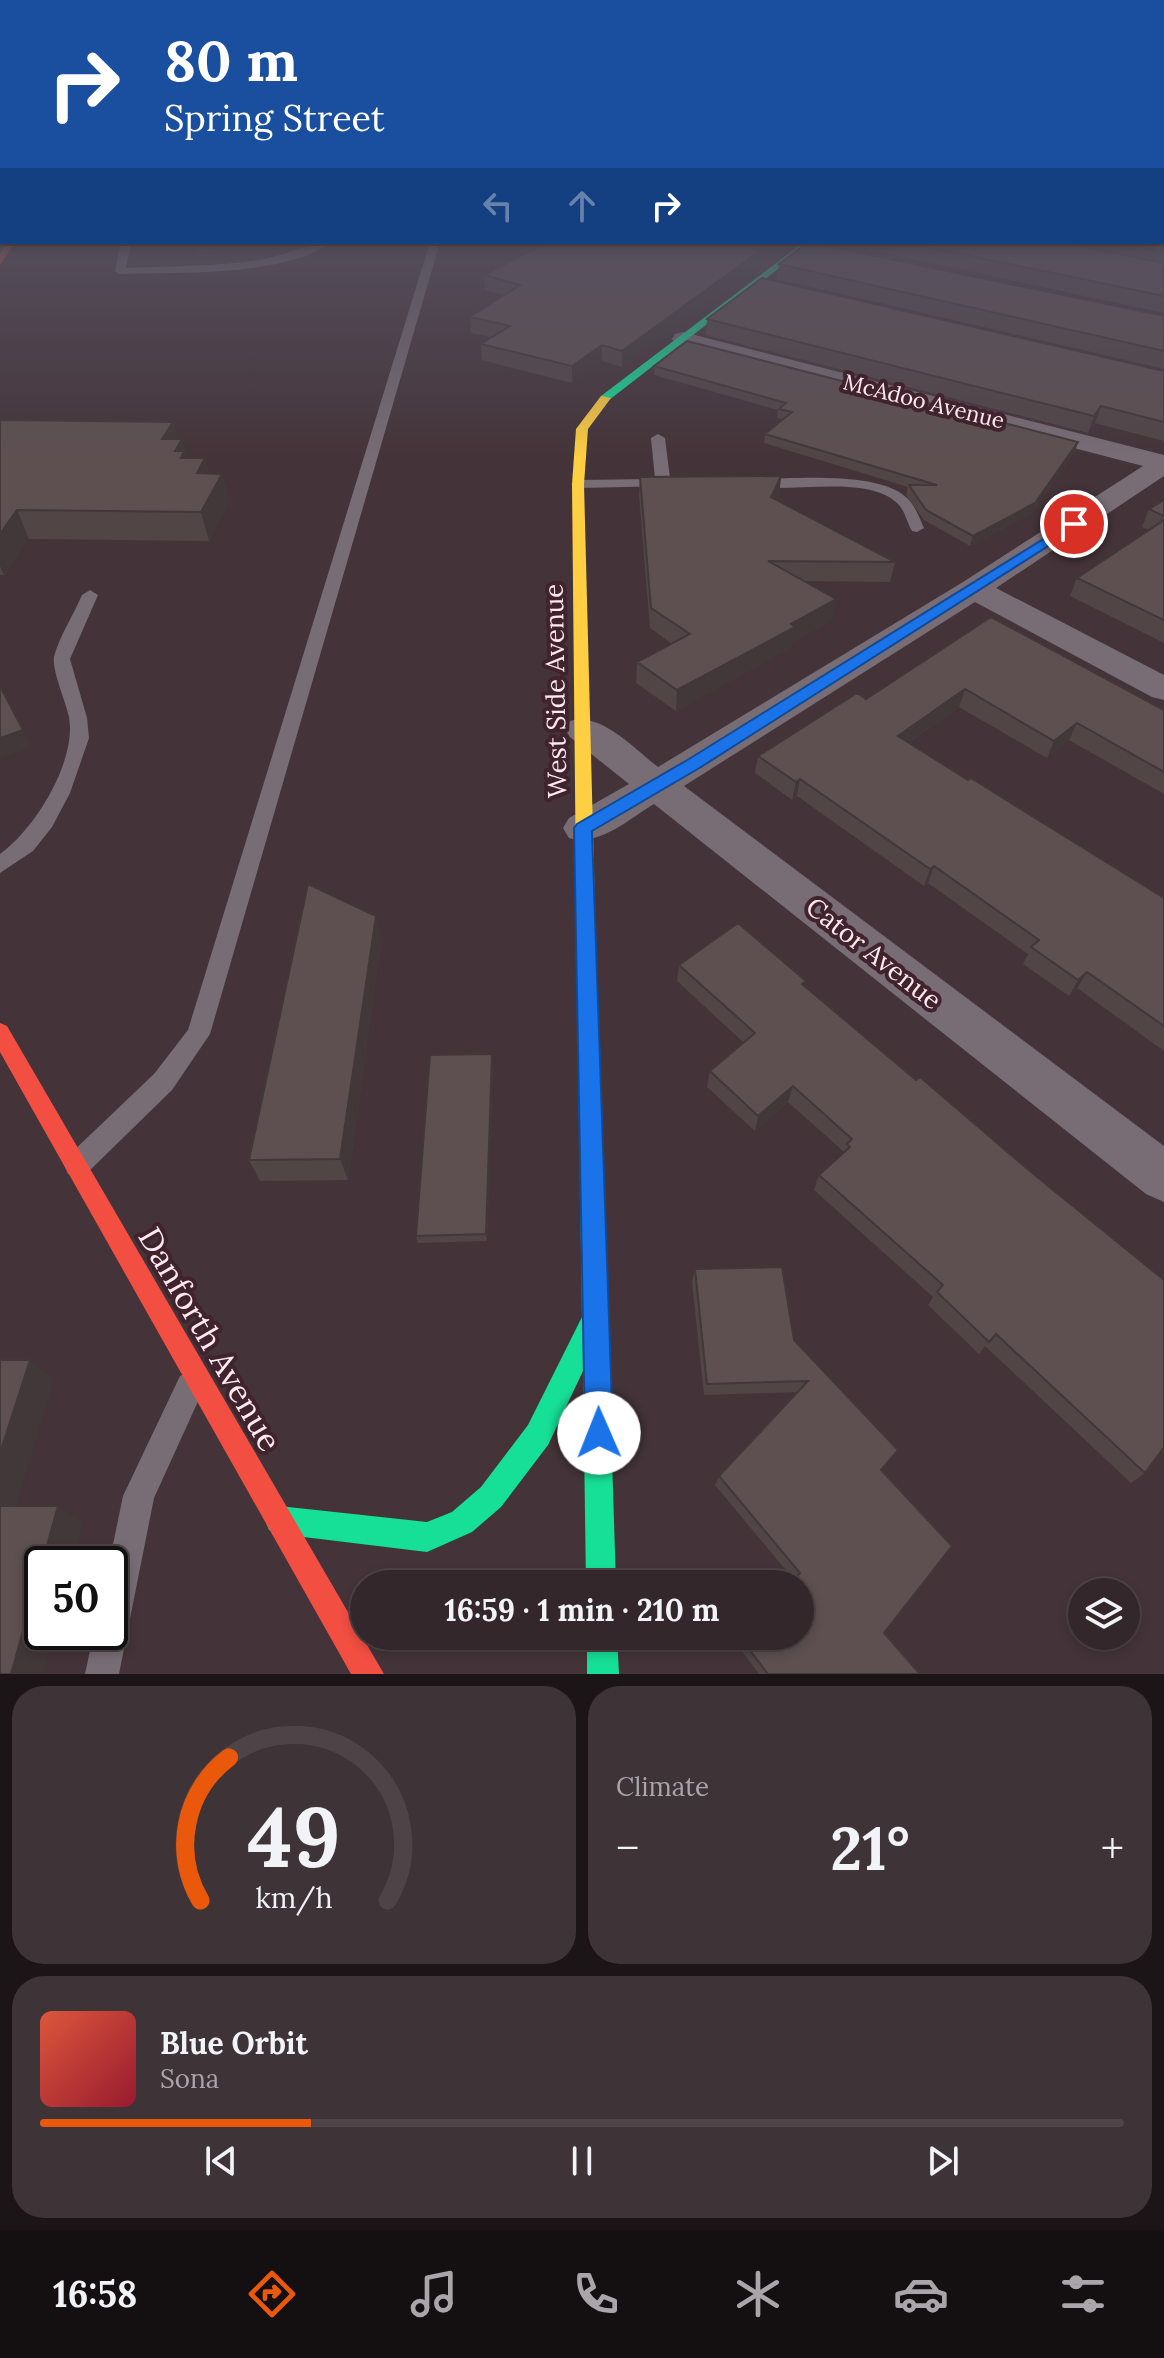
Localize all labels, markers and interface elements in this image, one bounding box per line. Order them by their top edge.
text: 80 m [164,25,298,96]
icon: right [32,32,136,136]
text: Spring Street [164,95,385,141]
icon: left [476,184,520,228]
icon: ahead [560,184,604,228]
icon: right [644,184,688,228]
street label: McAdoo Avenue [841,367,1007,435]
pin [1040,490,1108,558]
icon: arrive [1052,502,1096,546]
street label: West Side Avenue [537,583,573,799]
street label: Cator Avenue [800,890,948,1016]
street label: Danforth Avenue [129,1220,291,1458]
position arrow [557,1391,641,1475]
speed limit sign: 50 [24,1546,128,1650]
map controls [1068,1578,1140,1650]
button: layers [1068,1578,1140,1650]
text: 16:59 · 1 min · 210 m [445,1591,719,1629]
text: Climate [616,1770,709,1803]
text: 49 [247,1783,341,1890]
text: 21° [830,1810,910,1886]
text: − [616,1820,639,1876]
text: + [1101,1820,1124,1876]
text: km/h [255,1879,333,1916]
text: Blue Orbit [160,2024,308,2062]
text: Sona [160,2062,219,2095]
icon: previous [199,2139,243,2183]
icon: pause [560,2139,604,2183]
icon: next [921,2139,965,2183]
icon: directions [244,2266,300,2322]
icon: music [406,2266,462,2322]
icon: phone [568,2266,624,2322]
icon: climate [730,2266,786,2322]
icon: car [893,2266,949,2322]
icon: filters [1055,2266,1111,2322]
text: 16:58 [53,2271,137,2317]

